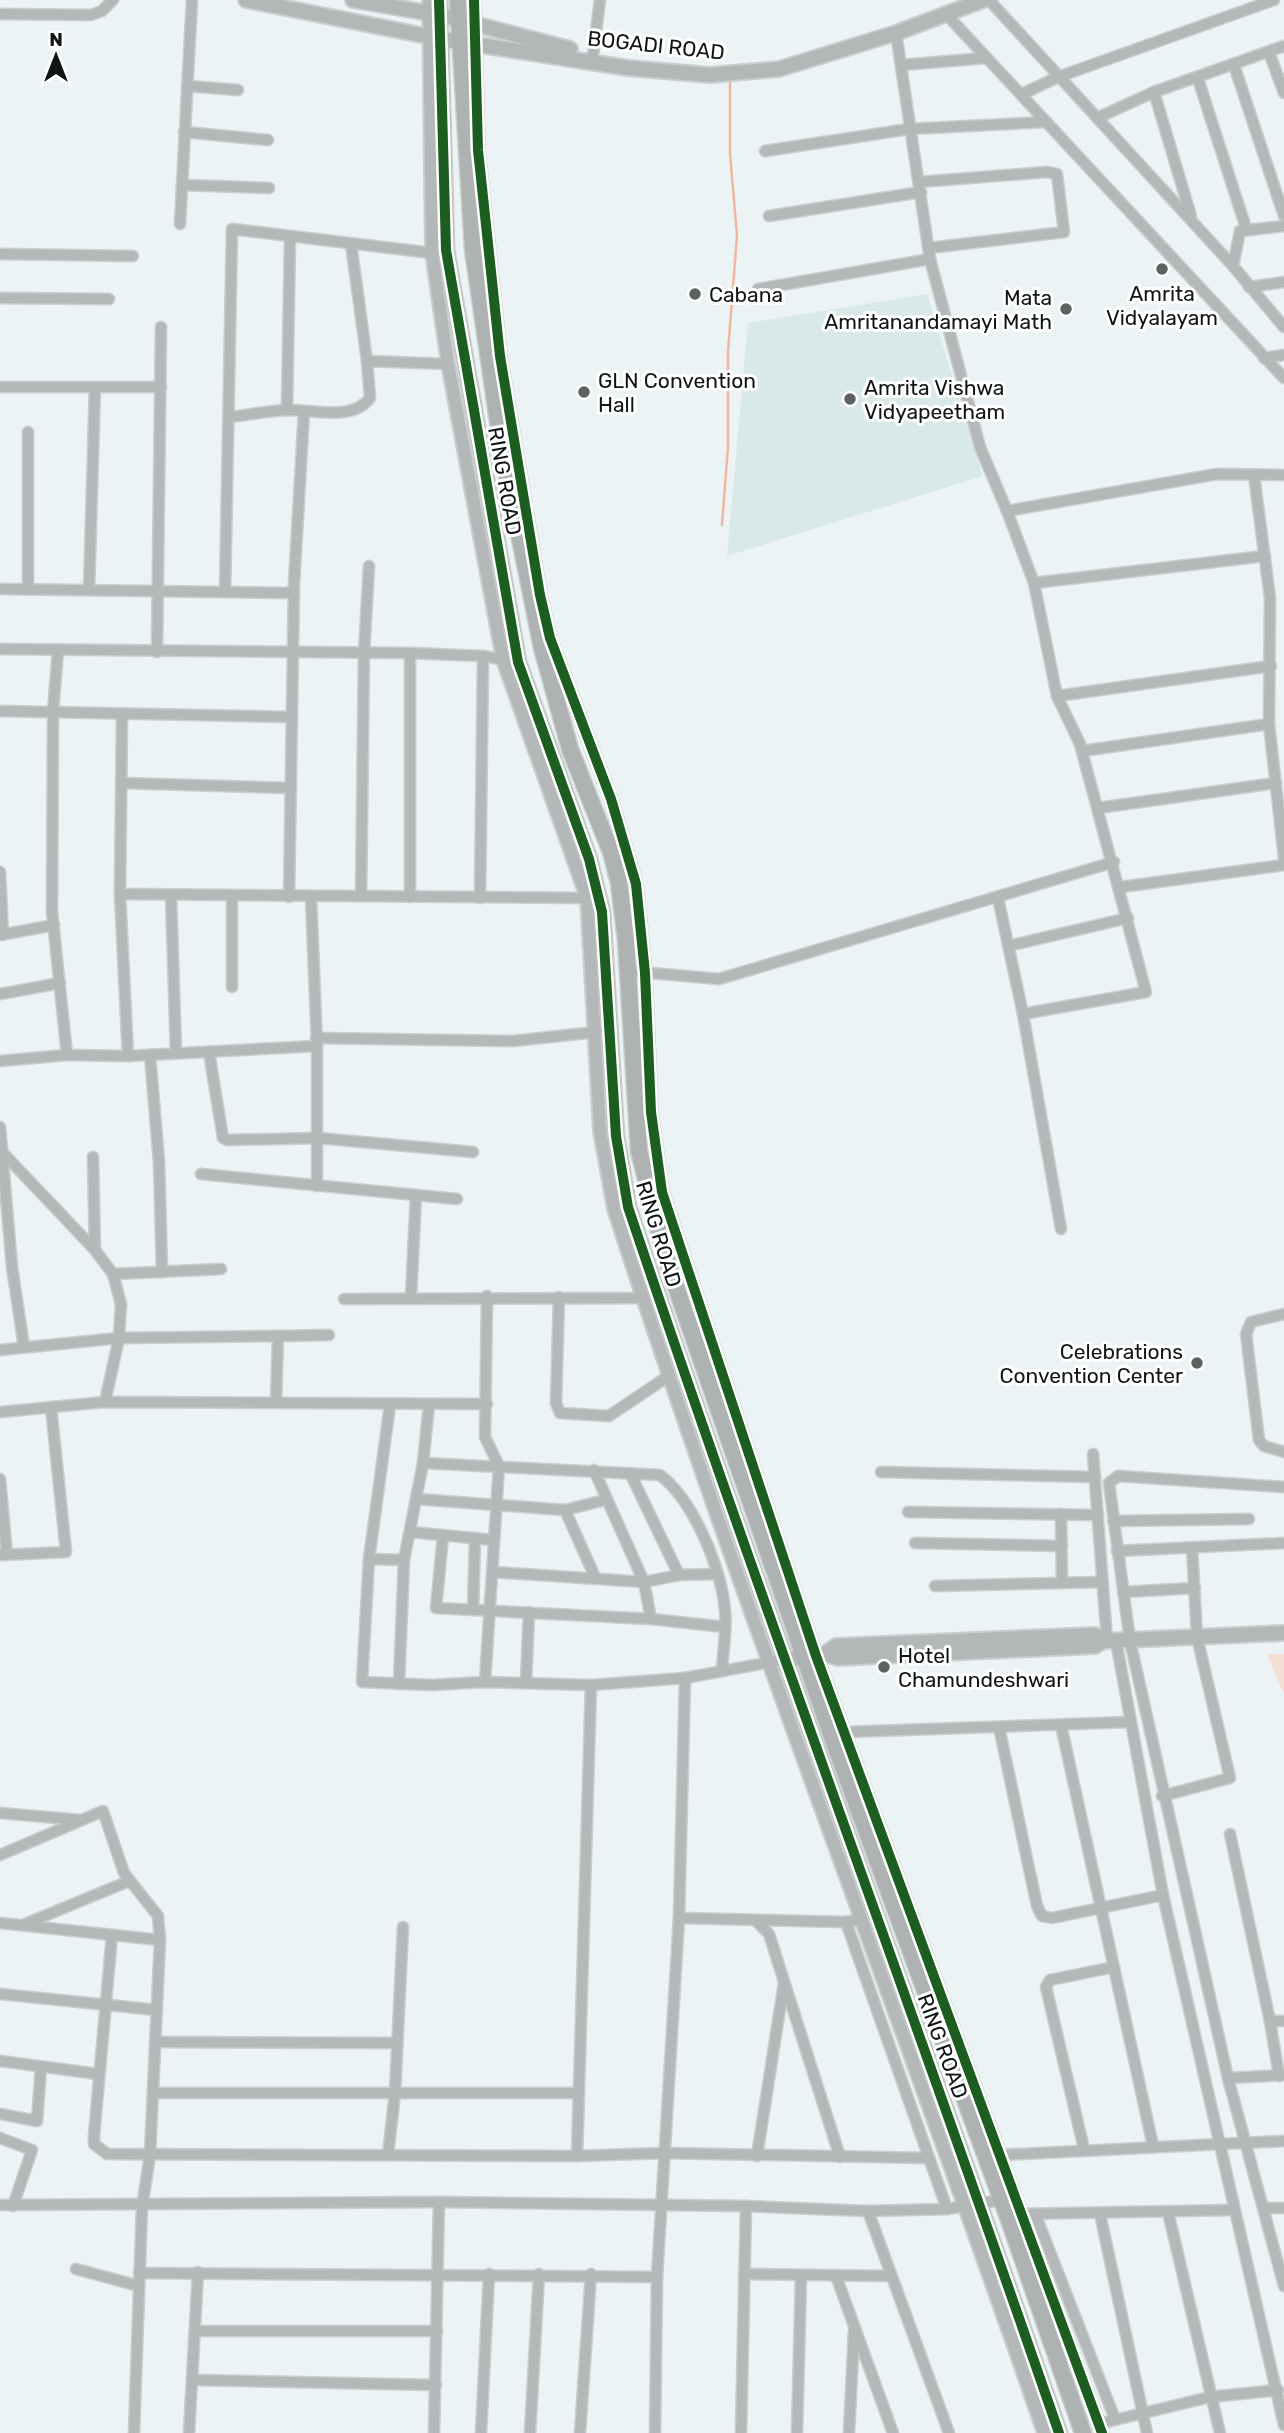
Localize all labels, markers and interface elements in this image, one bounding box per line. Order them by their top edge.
north arrow [21,21,91,91]
street label: BOGADI ROAD [586,25,726,65]
text: N [49,28,63,51]
marker: Amrita Vidyalayam [1154,261,1170,277]
place label: Amrita Vidyalayam [1106,281,1218,330]
place label: Cabana [709,282,783,307]
place label: Mata Amritanandamayi Math [824,285,1052,334]
marker: Cabana [687,286,703,302]
marker: Mata Amritanandamayi Math [1058,301,1074,317]
place label: GLN Convention Hall [598,368,756,417]
place label: Amrita Vishwa Vidyapeetham [864,375,1005,424]
marker: GLN Convention Hall [576,384,592,400]
marker: Amrita Vishwa Vidyapeetham [842,391,858,407]
street label: RING ROAD [483,425,527,537]
street label: RING ROAD [631,1178,687,1290]
place label: Celebrations Convention Center [999,1339,1183,1388]
marker: Celebrations Convention Center [1189,1355,1205,1371]
place label: Hotel Chamundeshwari [898,1643,1069,1692]
marker: Hotel Chamundeshwari [876,1659,892,1675]
street label: RING ROAD [912,1990,974,2102]

